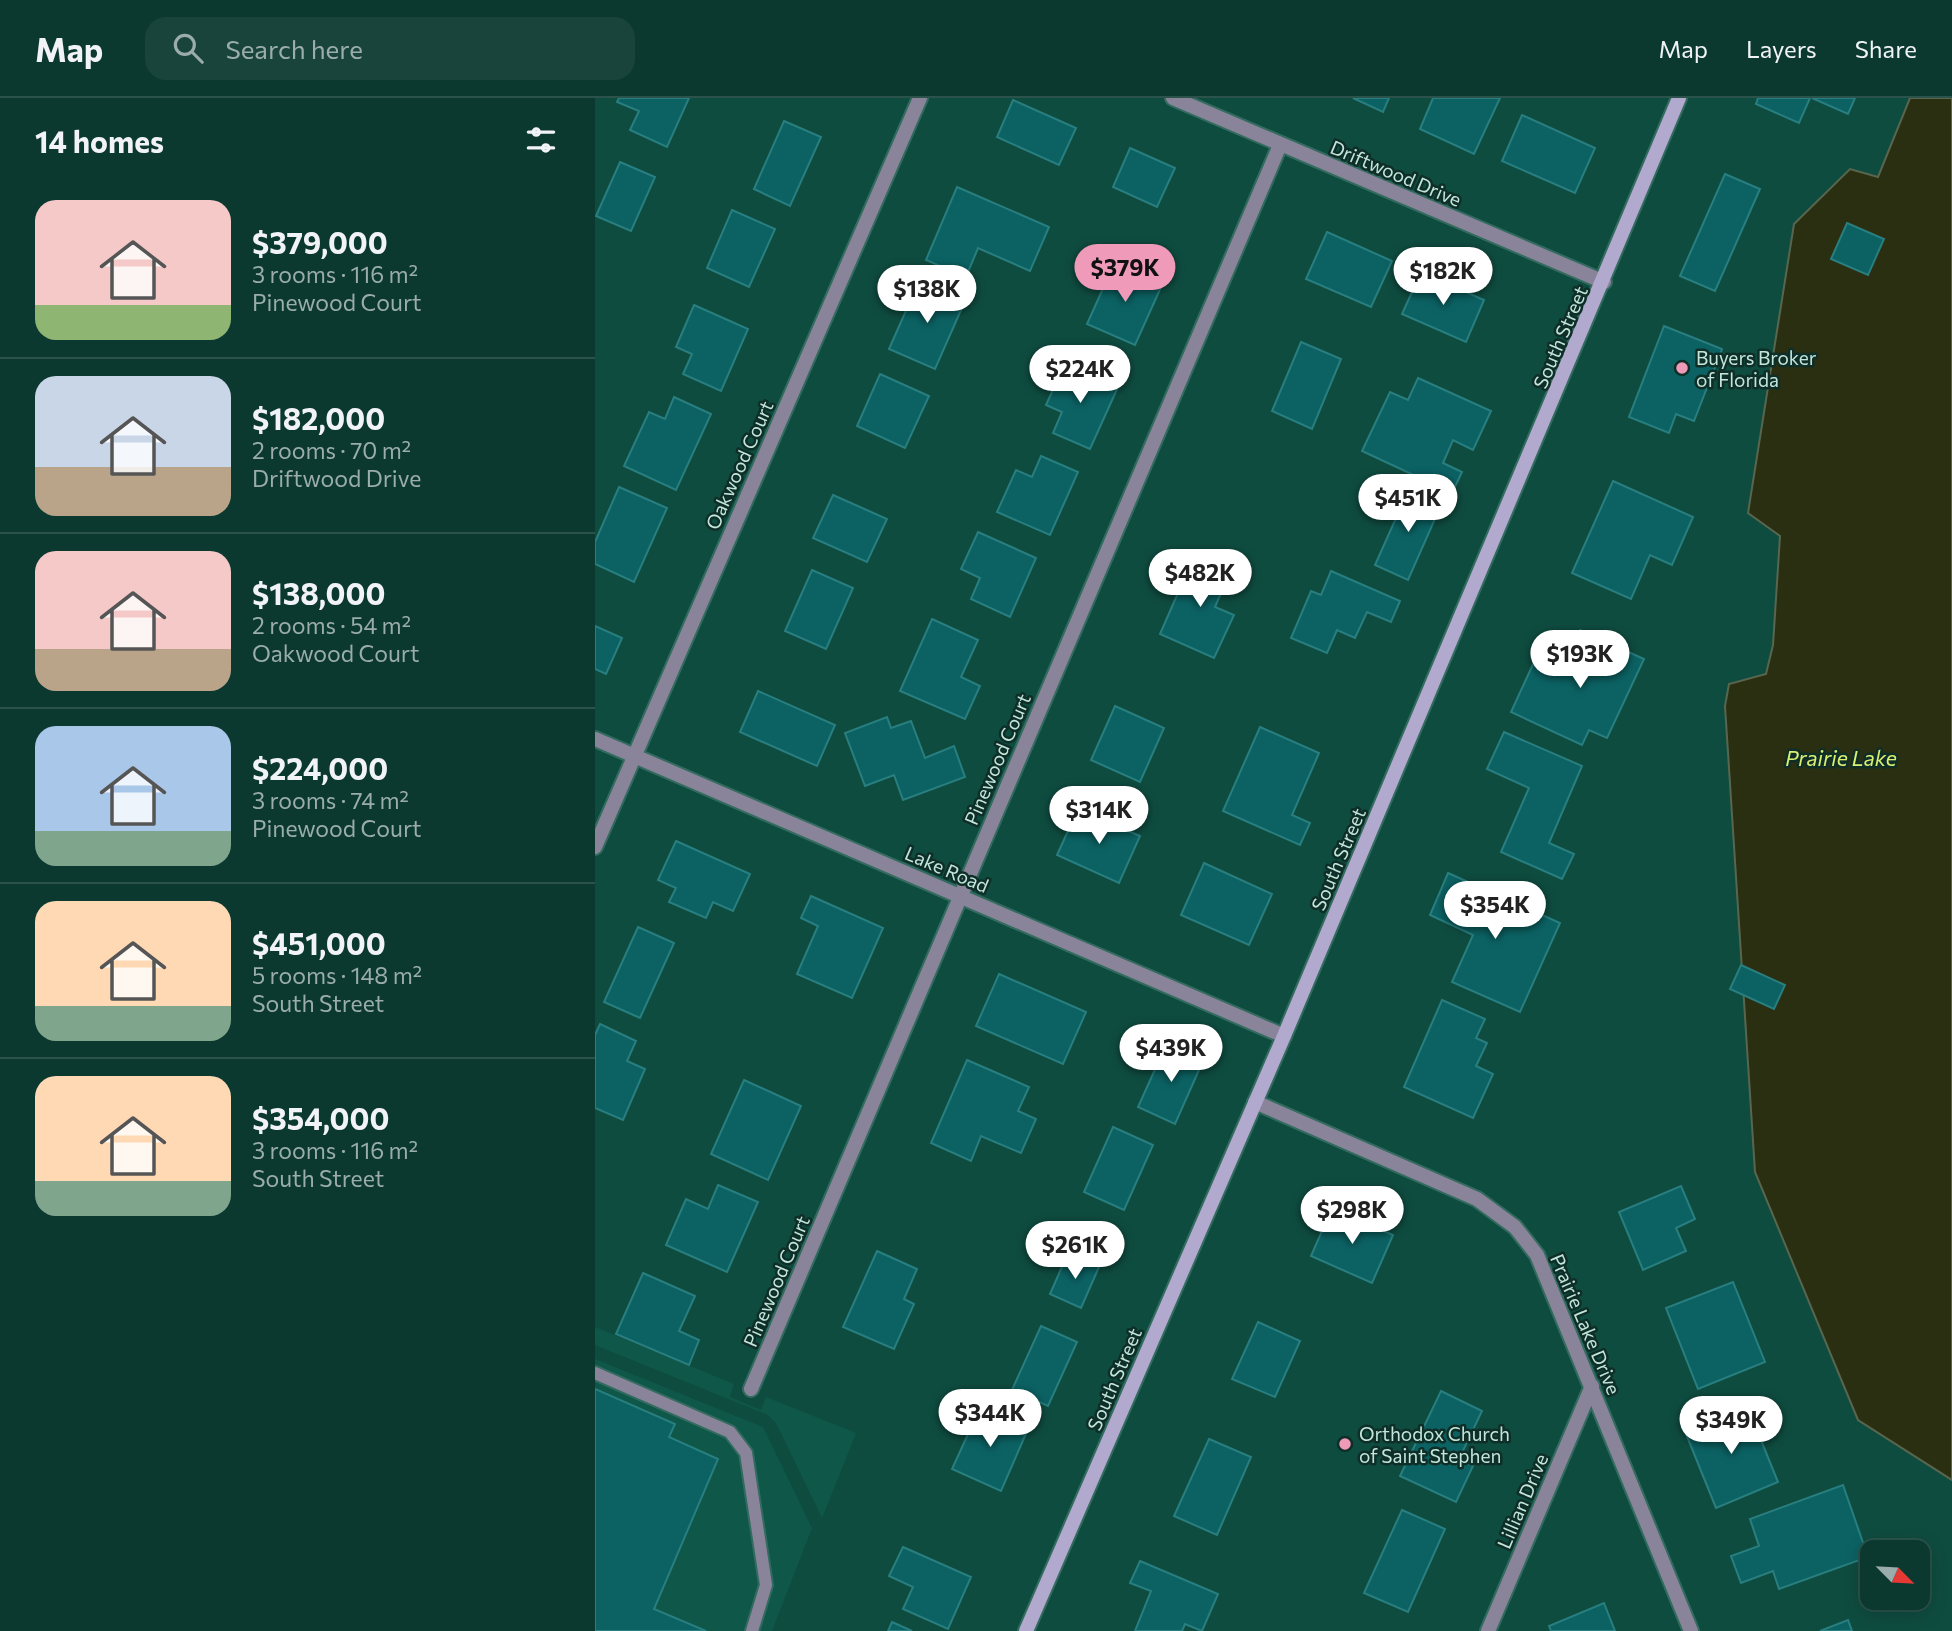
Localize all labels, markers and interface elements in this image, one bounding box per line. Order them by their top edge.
search box [145,17,635,80]
text: Map [35,28,103,69]
icon: search [169,29,207,67]
text: Search here [225,33,363,64]
text: Map [1659,34,1708,63]
text: Layers [1746,34,1817,63]
text: Share [1855,34,1917,63]
icon: filters [522,121,560,159]
text: 14 homes [35,122,164,159]
street label: Driftwood Drive [1327,135,1465,211]
text: $379,000 [252,223,388,260]
icon: home [91,228,175,312]
pin: $379K [1076,244,1174,304]
pin: $182K [1394,248,1492,307]
text: $379K [1090,253,1160,281]
text: $182K [1410,256,1476,284]
text: 3 rooms · 116 m² [252,260,418,288]
pin: $138K [878,266,976,325]
text: $138K [893,274,961,302]
street label: South Street [1528,282,1592,392]
text: Pinewood Court [252,288,422,316]
pin: $224K [1031,345,1129,405]
place label: Buyers Broker of Florida [1696,346,1817,391]
text: $224K [1045,354,1115,382]
marker: Buyers Broker of Florida [1674,360,1690,376]
street label: Oakwood Court [700,397,778,533]
text: $182,000 [252,399,385,436]
icon: home [91,404,175,488]
text: 2 rooms · 70 m² [252,436,411,464]
text: Driftwood Drive [252,464,421,492]
pin: $451K [1359,474,1457,534]
text: $451K [1374,483,1442,511]
pin: $482K [1151,550,1249,609]
text: $482K [1165,558,1235,586]
text: $138,000 [252,574,385,611]
icon: home [91,579,175,663]
text: 2 rooms · 54 m² [252,611,411,639]
pin: $193K [1531,630,1629,690]
text: Oakwood Court [252,639,419,667]
text: $193K [1546,639,1614,667]
street label: Pinewood Court [959,690,1035,828]
water label: Prairie Lake [1785,745,1897,770]
text: $224,000 [252,749,388,786]
icon: home [91,754,175,838]
text: 3 rooms · 74 m² [252,786,409,814]
pin: $314K [1050,786,1148,846]
text: $314K [1065,795,1133,823]
street label: South Street [1306,804,1370,914]
text: Pinewood Court [252,814,422,842]
street label: Lake Road [902,841,992,897]
pin: $354K [1446,882,1544,941]
text: $354K [1460,890,1530,918]
text: $451,000 [252,924,386,961]
icon: home [91,929,175,1013]
text: 5 rooms · 148 m² [252,961,422,989]
text: South Street [252,989,384,1017]
pin: $439K [1122,1024,1220,1084]
text: $439K [1136,1033,1206,1061]
text: $354,000 [252,1099,389,1136]
icon: home [91,1104,175,1188]
text: 3 rooms · 116 m² [252,1136,418,1164]
text: South Street [252,1164,384,1192]
pin: $298K [1303,1186,1401,1246]
text: $298K [1317,1195,1387,1223]
street label: Pinewood Court [738,1212,814,1350]
pin: $261K [1026,1222,1124,1281]
text: $261K [1042,1230,1108,1258]
street label: Prairie Lake Drive [1546,1250,1626,1398]
street label: South Street [1082,1324,1146,1434]
pin: $344K [941,1390,1039,1449]
pin: $349K [1682,1396,1780,1456]
text: $344K [955,1398,1025,1426]
text: $349K [1696,1405,1766,1433]
place label: Orthodox Church of Saint Stephen [1359,1422,1510,1467]
marker: Orthodox Church of Saint Stephen [1337,1436,1353,1452]
street label: Lillian Drive [1492,1450,1552,1552]
north arrow [1860,1540,1930,1610]
map controls [1860,1540,1930,1610]

